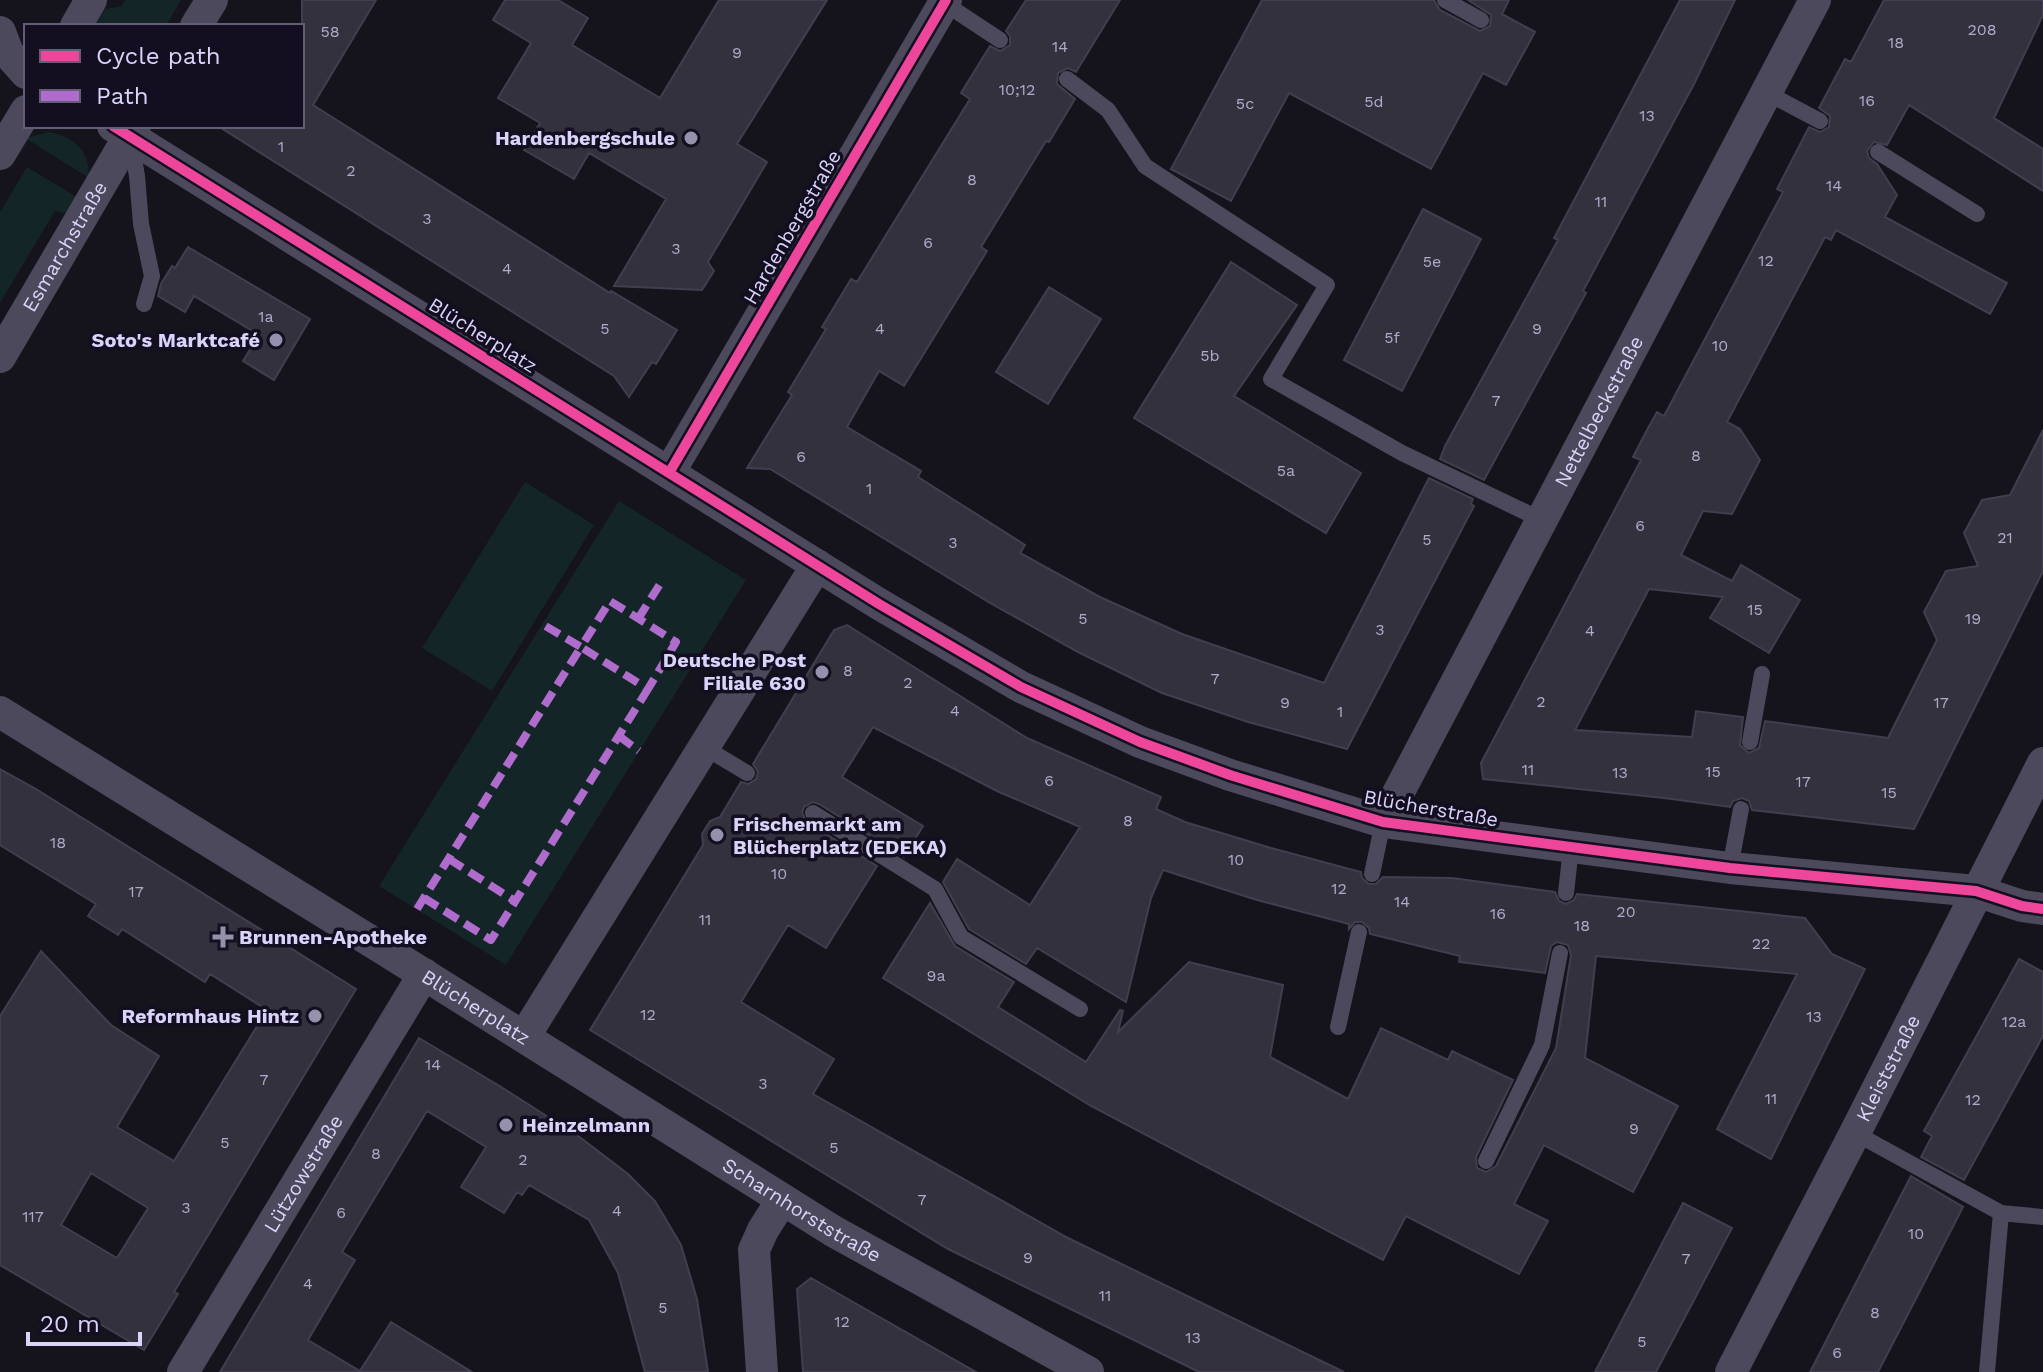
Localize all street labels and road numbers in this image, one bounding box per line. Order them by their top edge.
street label: Hardenbergstraße [738,145,846,309]
street label: Esmarchstraße [17,177,112,316]
street label: Blücherplatz [424,292,542,378]
street label: Nettelbeckstraße [1549,332,1648,491]
street label: Blücherstraße [1362,784,1500,832]
street label: Blücherplatz [417,964,535,1050]
street label: Kleiststraße [1851,1011,1925,1126]
street label: Lützowstraße [258,1110,348,1237]
street label: Scharnhorststraße [718,1153,885,1267]

